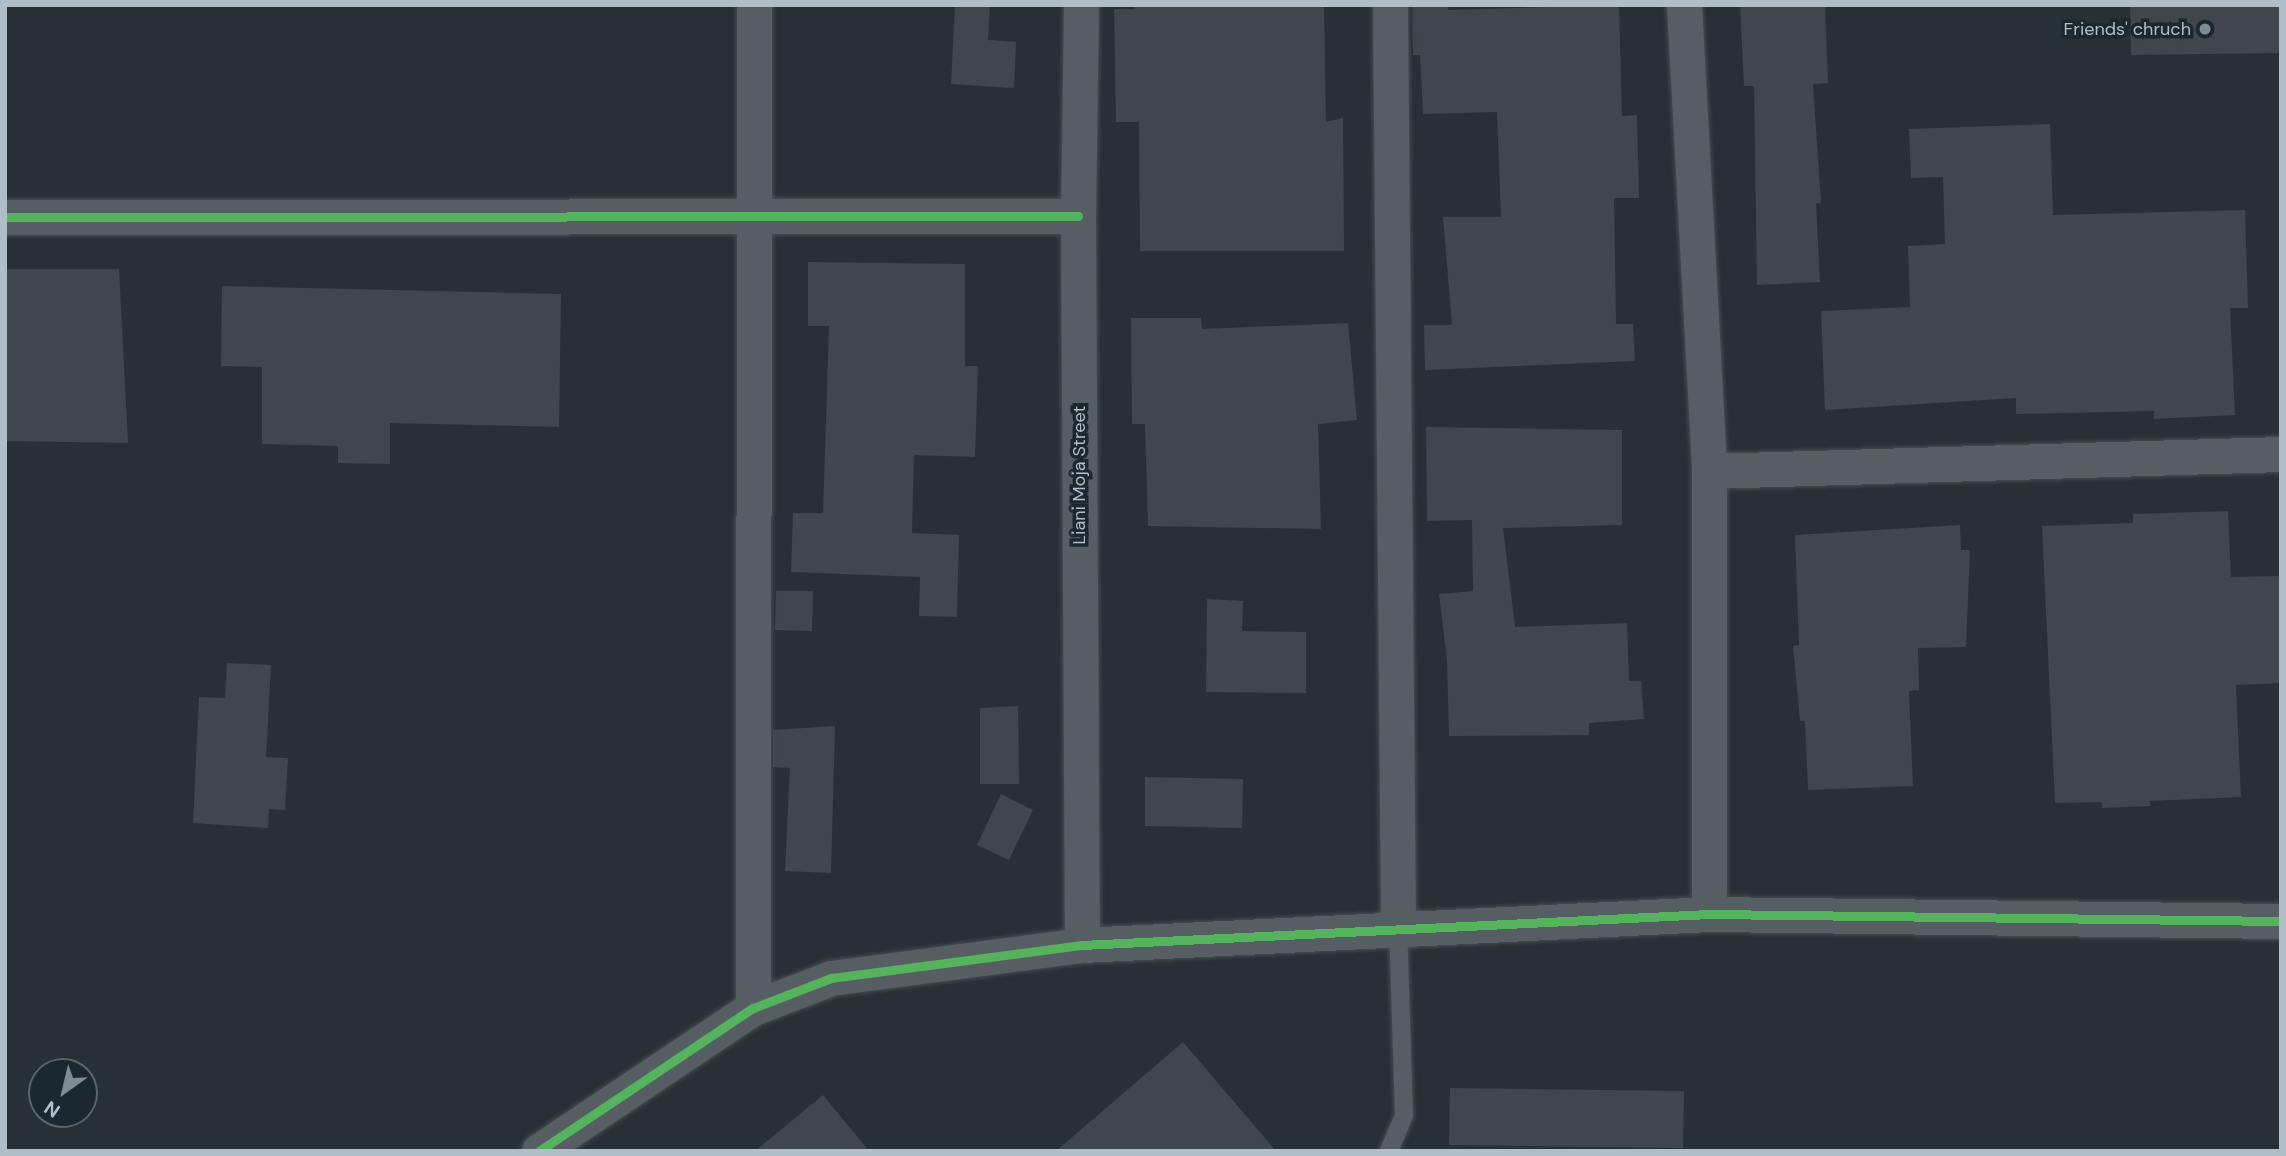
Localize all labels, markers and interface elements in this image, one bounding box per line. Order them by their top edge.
place label: Friends' chruch [2064,18,2191,40]
marker: Friends' chruch [2197,21,2213,37]
street label: Liani Moja Street [1068,406,1090,544]
north arrow [28,1058,98,1128]
text: N [39,1095,65,1123]

